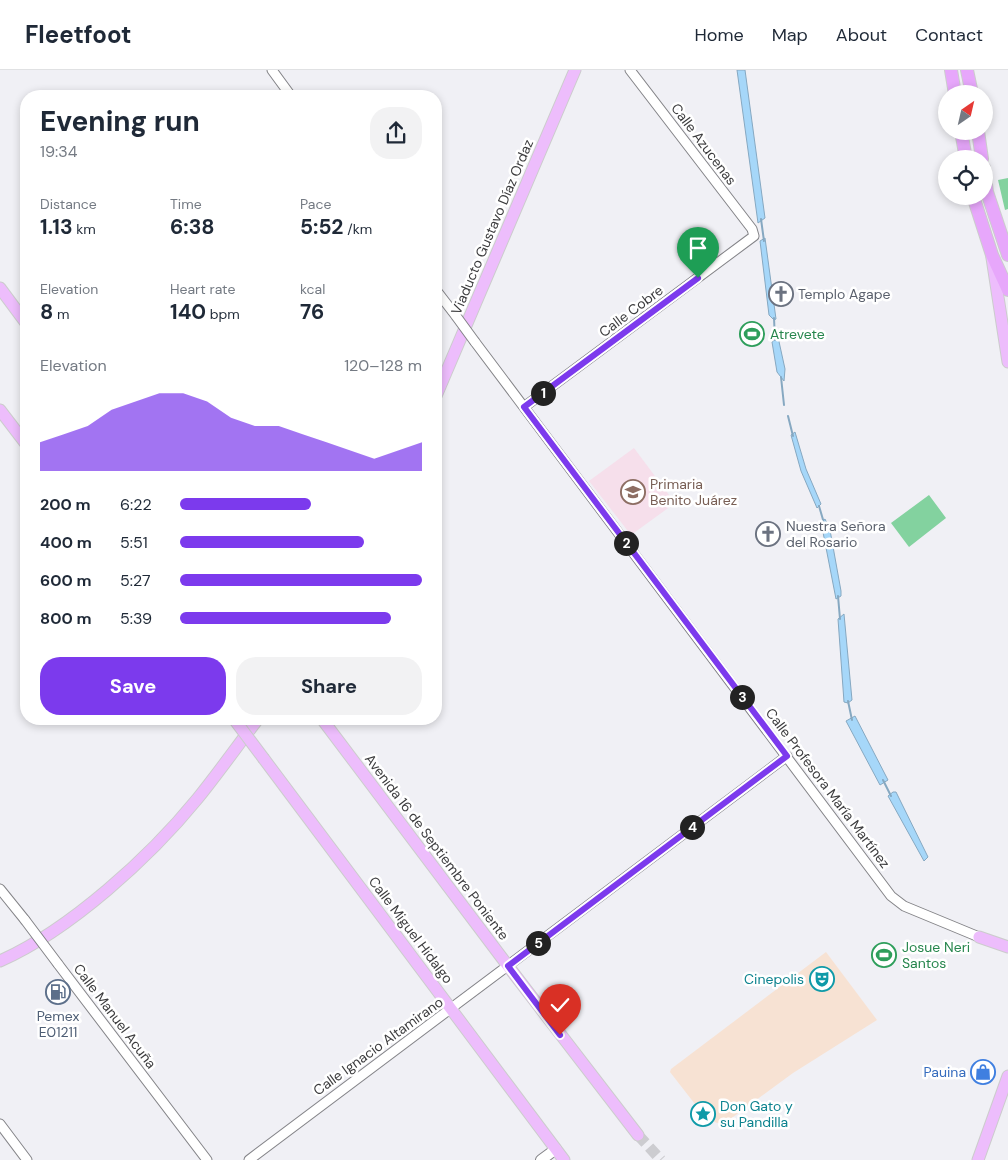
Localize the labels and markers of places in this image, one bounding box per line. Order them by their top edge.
pin [677,227,719,278]
church icon: Templo Agape [768,281,794,307]
place label: Templo Agape [798,285,890,303]
sports icon: Atrevete [739,321,765,347]
place label: Atrevete [770,325,825,343]
pin: 1 [530,380,556,406]
place label: Primaria Benito Juárez [650,475,737,509]
school or university icon: Primaria Benito Juárez [620,479,646,505]
place label: Nuestra Señora del Rosario [786,517,886,551]
church icon: Nuestra Señora del Rosario [755,521,781,547]
pin: 2 [614,530,638,556]
pin: 3 [730,684,754,710]
pin: 4 [680,814,704,840]
pin: 5 [526,930,550,956]
place label: Josue Neri Santos [902,938,970,972]
sports icon: Josue Neri Santos [871,942,897,968]
theatre icon: Cinepolis [809,966,835,992]
place label: Cinepolis [744,970,804,988]
fuel station icon: Pemex E01211 [45,979,71,1005]
pin [539,984,581,1035]
place label: Pemex E01211 [37,1007,79,1041]
shop icon: Pauina [970,1059,996,1085]
place label: Pauina [924,1063,966,1081]
place label: Don Gato y su Pandilla [720,1097,793,1131]
place icon: Don Gato y su Pandilla [690,1101,716,1127]

